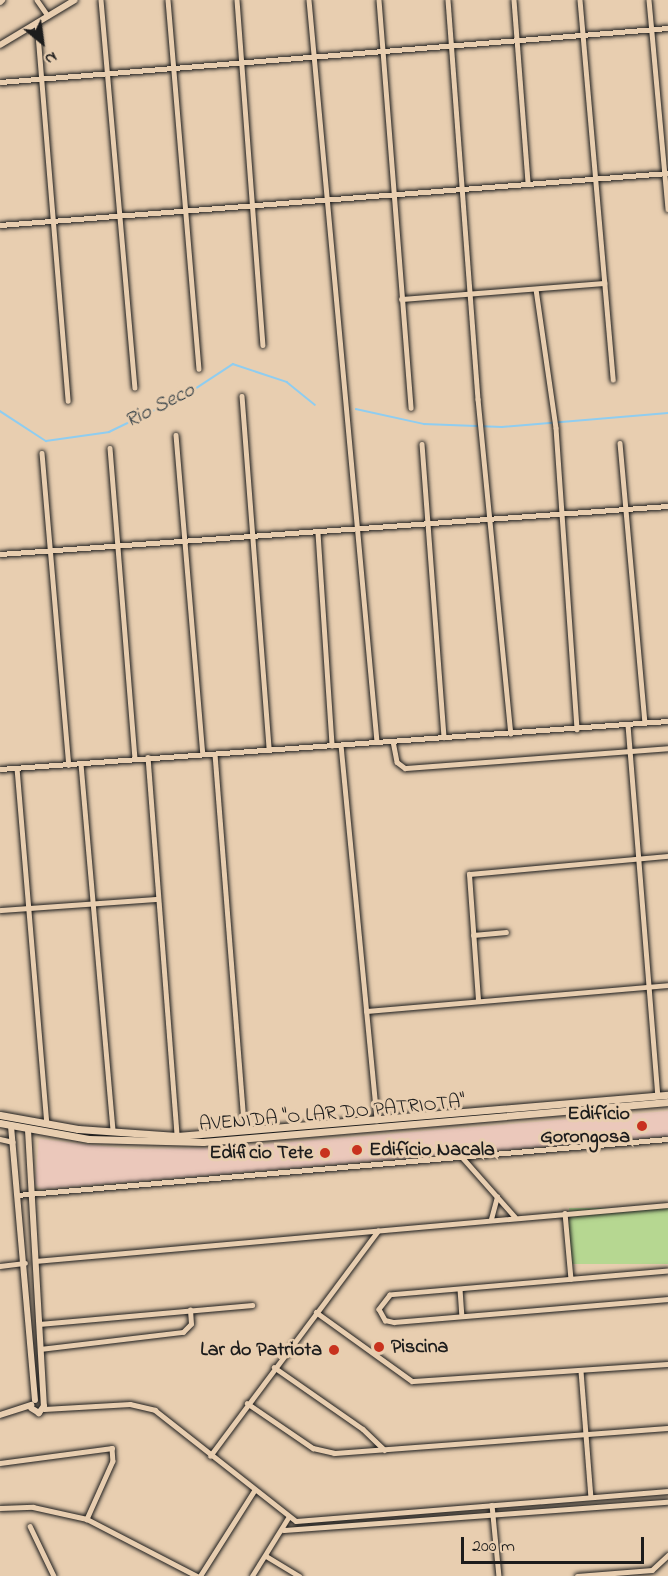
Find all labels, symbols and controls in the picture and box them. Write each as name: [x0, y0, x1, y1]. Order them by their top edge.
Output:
north arrow: [12, 12, 72, 72]
text: N: [40, 45, 61, 71]
water label: Rio Seco: [121, 378, 199, 434]
street label: AVENIDA "O LAR DO PATRIOTA": [198, 1090, 466, 1138]
place label: Edifício Gorongosa: [540, 1102, 630, 1149]
marker: Edifício Gorongosa: [635, 1119, 649, 1133]
place label: Edifício Nacala: [369, 1138, 495, 1162]
place label: Edificio Tete: [209, 1141, 313, 1165]
marker: Edifício Nacala: [350, 1143, 364, 1157]
marker: Edificio Tete: [318, 1146, 332, 1160]
place label: Piscina: [391, 1335, 448, 1359]
place label: Lar do Patriota: [200, 1338, 322, 1362]
marker: Piscina: [372, 1340, 386, 1354]
marker: Lar do Patriota: [327, 1343, 341, 1357]
scale bar: [464, 1525, 647, 1563]
text: 200 m: [472, 1534, 515, 1560]

